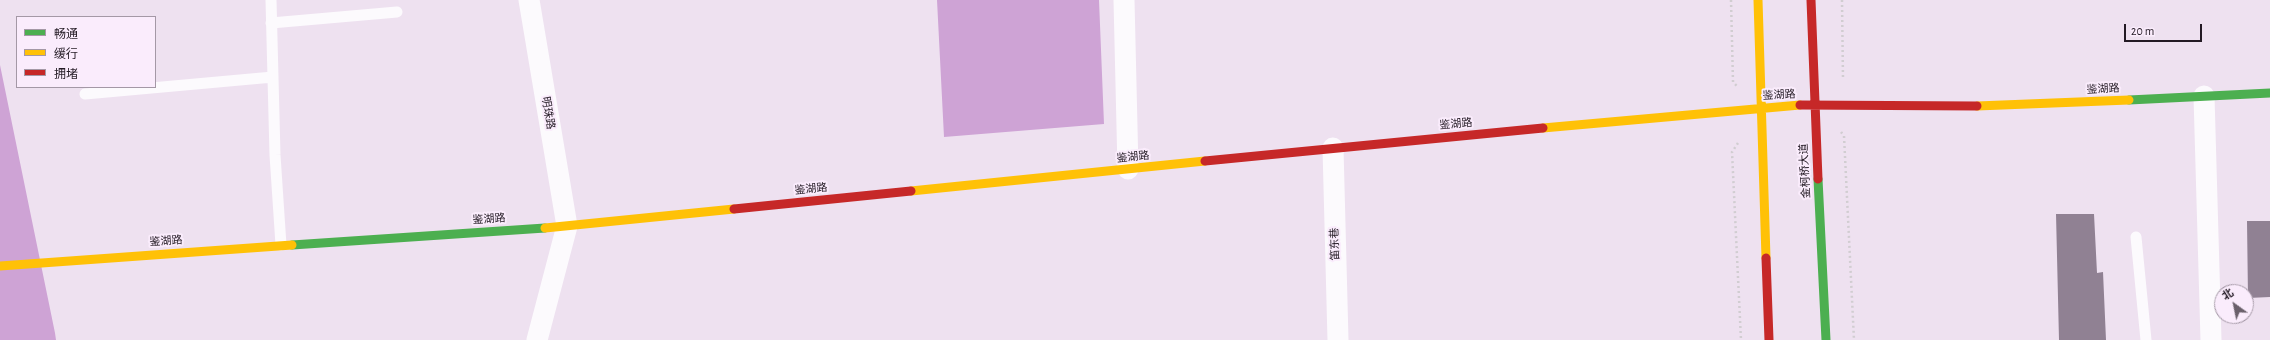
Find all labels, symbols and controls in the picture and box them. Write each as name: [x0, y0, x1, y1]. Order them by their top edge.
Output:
legend: [16, 16, 156, 88]
scale bar: [2126, 16, 2204, 42]
text: 20 m: [2131, 25, 2154, 37]
text: 畅通: [54, 28, 78, 40]
text: 缓行: [54, 48, 78, 60]
text: 拥堵: [54, 68, 78, 80]
street label: 鉴湖路: [2086, 82, 2120, 96]
street label: 鉴湖路: [1762, 88, 1796, 102]
street label: 明珠路: [539, 96, 557, 130]
street label: 鉴湖路: [1439, 116, 1473, 132]
street label: 金柯桥大道: [1797, 143, 1813, 199]
street label: 鉴湖路: [1116, 149, 1150, 165]
street label: 鉴湖路: [794, 181, 828, 197]
street label: 鉴湖路: [472, 211, 506, 227]
street label: 笛东巷: [1328, 227, 1342, 261]
street label: 鉴湖路: [149, 233, 183, 249]
north arrow: [2214, 284, 2254, 324]
text: 北: [2220, 287, 2235, 302]

